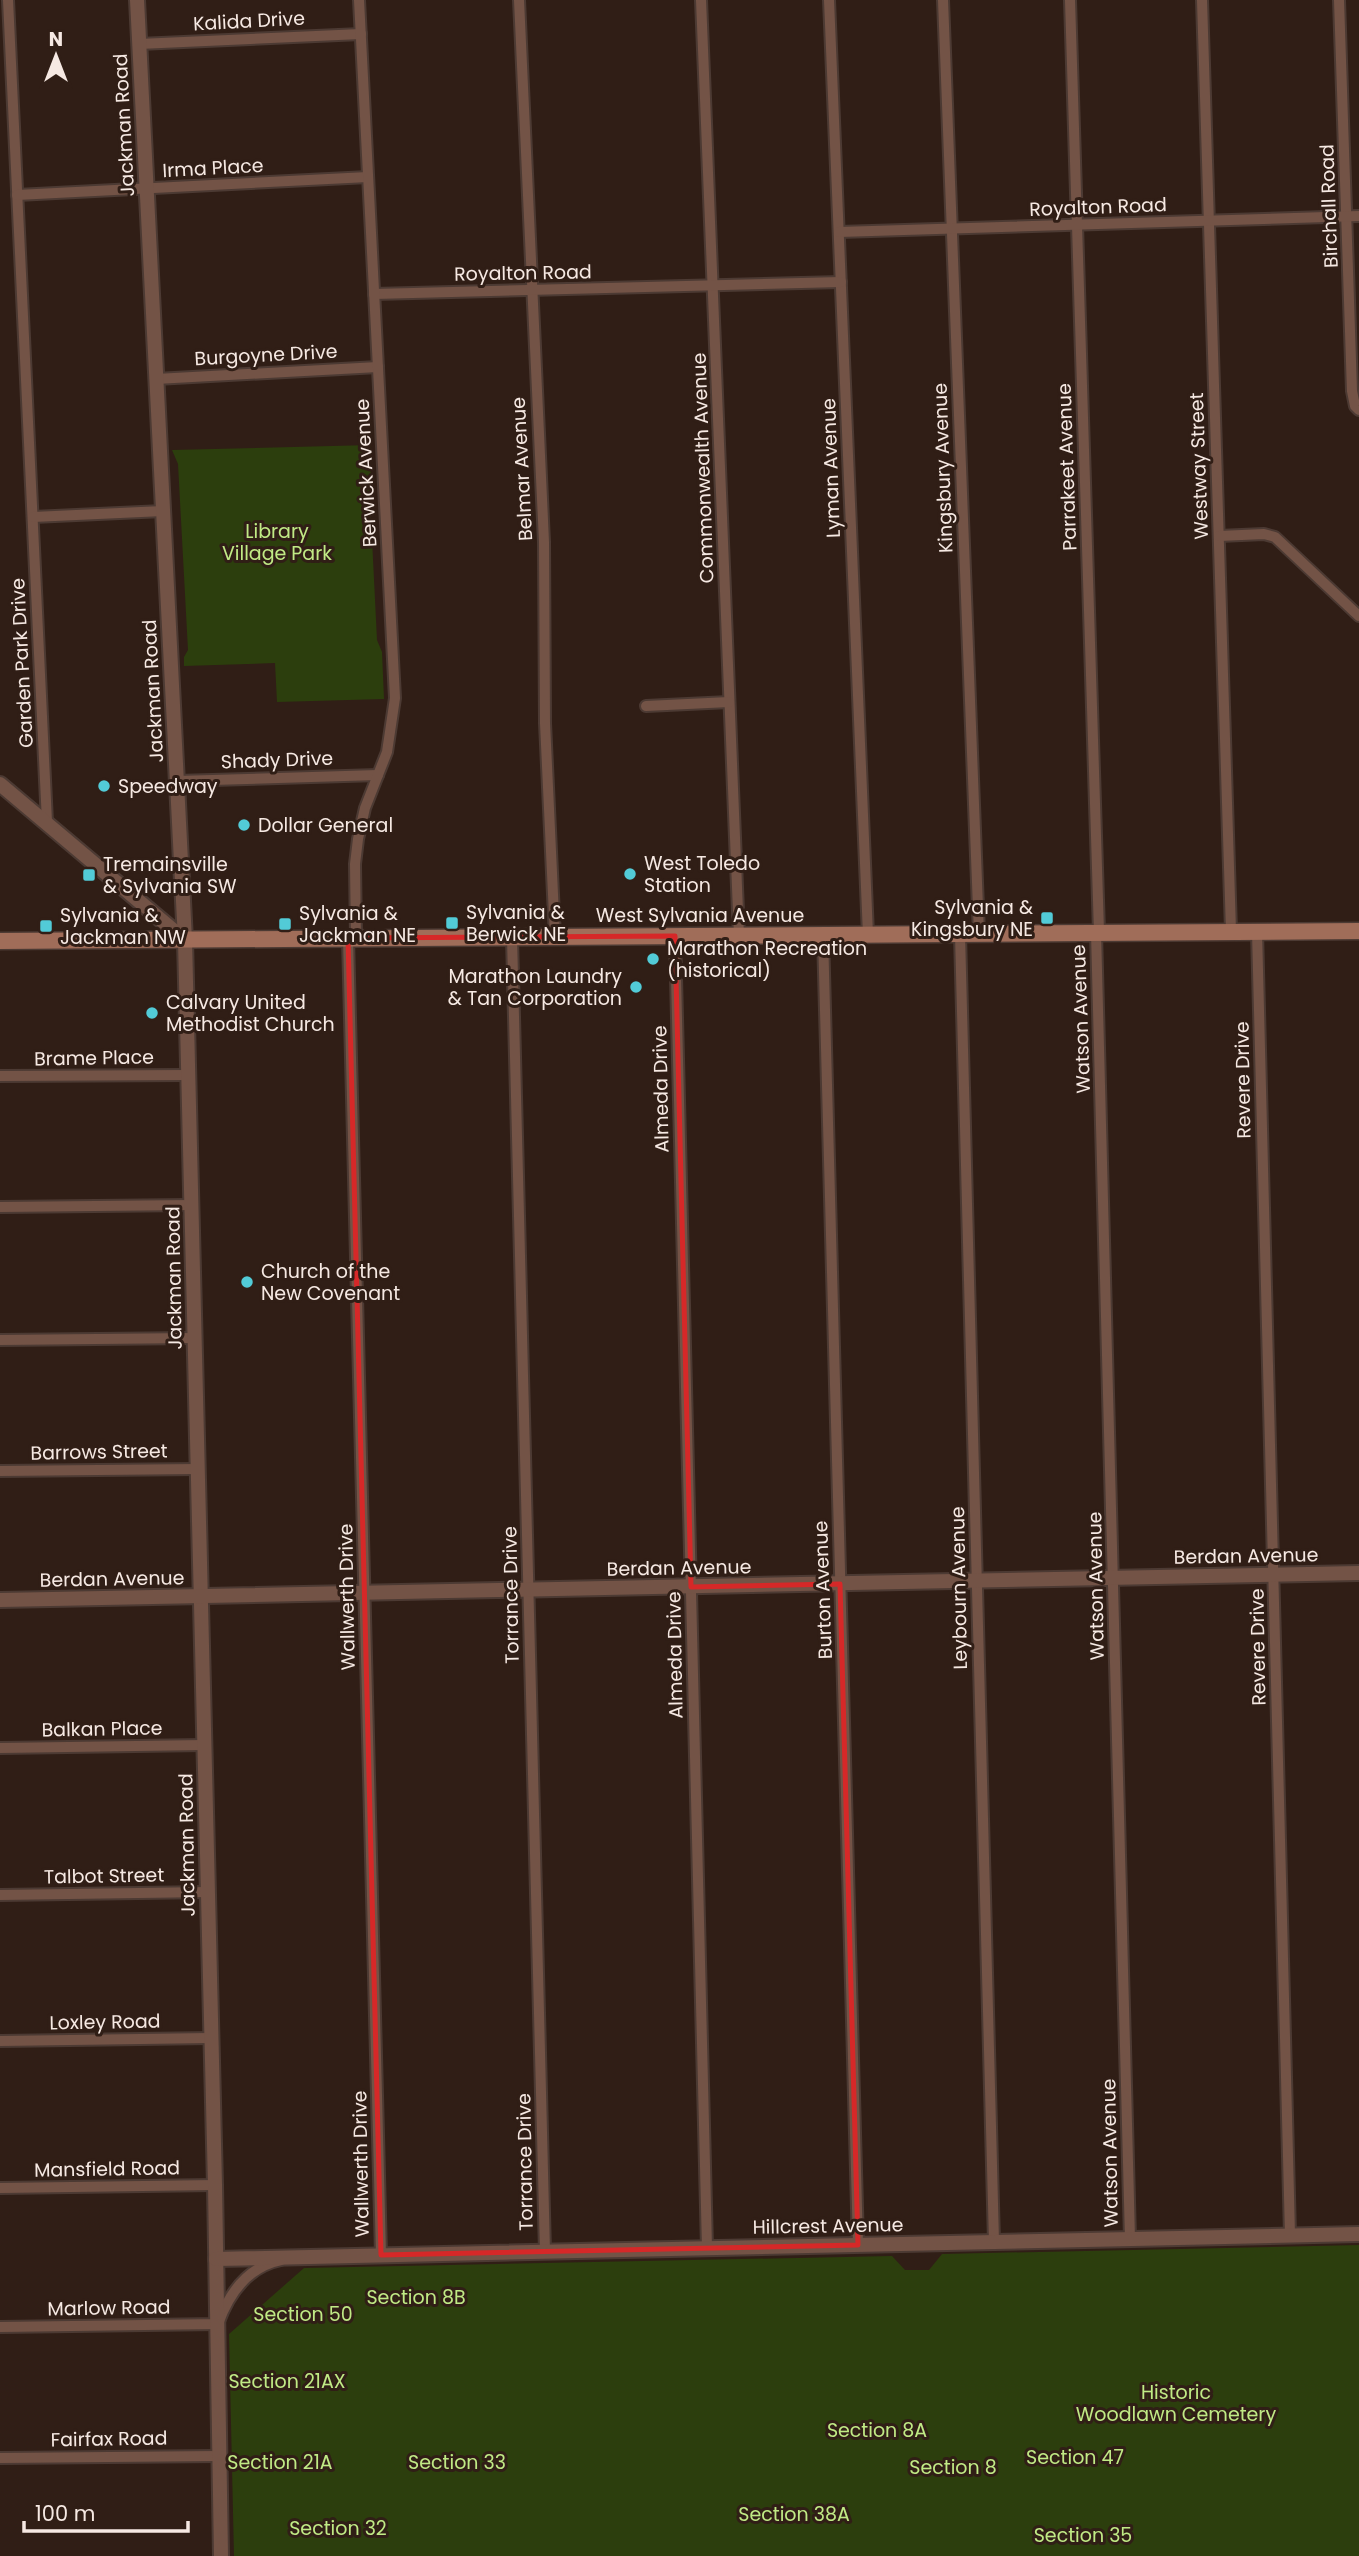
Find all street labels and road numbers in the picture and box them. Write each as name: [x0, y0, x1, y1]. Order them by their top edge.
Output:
street label: Kalida Drive: [192, 5, 306, 37]
street label: Jackman Road: [107, 53, 141, 197]
street label: Birchall Road: [1313, 144, 1345, 268]
street label: Irma Place: [162, 152, 264, 184]
street label: Royalton Road: [1029, 191, 1167, 223]
street label: Royalton Road: [454, 258, 592, 288]
street label: Burgoyne Drive: [194, 338, 338, 372]
street label: Commonwealth Avenue: [685, 352, 721, 584]
street label: Kingsbury Avenue: [927, 382, 959, 554]
street label: Parrakeet Avenue: [1051, 383, 1083, 551]
street label: Westway Street: [1183, 392, 1215, 540]
street label: Belmar Avenue: [505, 396, 539, 542]
street label: Berwick Avenue: [349, 398, 383, 548]
street label: Lyman Avenue: [815, 398, 847, 538]
street label: Garden Park Drive: [4, 577, 40, 749]
street label: Jackman Road: [136, 619, 170, 763]
street label: Shady Drive: [220, 745, 334, 775]
street label: West Sylvania Avenue: [596, 902, 804, 929]
street label: Watson Avenue: [1065, 944, 1097, 1094]
street label: Revere Drive: [1228, 1021, 1258, 1139]
street label: Almeda Drive: [646, 1025, 676, 1153]
street label: Brame Place: [34, 1043, 154, 1073]
street label: Jackman Road: [159, 1206, 189, 1350]
street label: Barrows Street: [30, 1437, 168, 1467]
street label: Leybourn Avenue: [944, 1506, 974, 1670]
street label: Watson Avenue: [1081, 1511, 1111, 1661]
street label: Burton Avenue: [807, 1520, 839, 1660]
street label: Wallwerth Drive: [332, 1523, 362, 1671]
street label: Torrance Drive: [496, 1526, 526, 1664]
street label: Berdan Avenue: [1173, 1541, 1319, 1571]
street label: Berdan Avenue: [606, 1553, 752, 1583]
street label: Berdan Avenue: [39, 1564, 185, 1594]
street label: Revere Drive: [1243, 1588, 1273, 1706]
street label: Almeda Drive: [660, 1591, 690, 1719]
street label: Balkan Place: [41, 1714, 163, 1744]
street label: Jackman Road: [172, 1773, 202, 1917]
street label: Talbot Street: [44, 1861, 165, 1891]
street label: Loxley Road: [49, 2008, 161, 2036]
street label: Watson Avenue: [1095, 2078, 1125, 2228]
street label: Wallwerth Drive: [346, 2090, 376, 2238]
street label: Torrance Drive: [510, 2093, 540, 2231]
street label: Mansfield Road: [34, 2154, 180, 2184]
street label: Hillcrest Avenue: [752, 2211, 904, 2241]
street label: Marlow Road: [47, 2293, 171, 2323]
street label: Fairfax Road: [50, 2424, 168, 2454]

